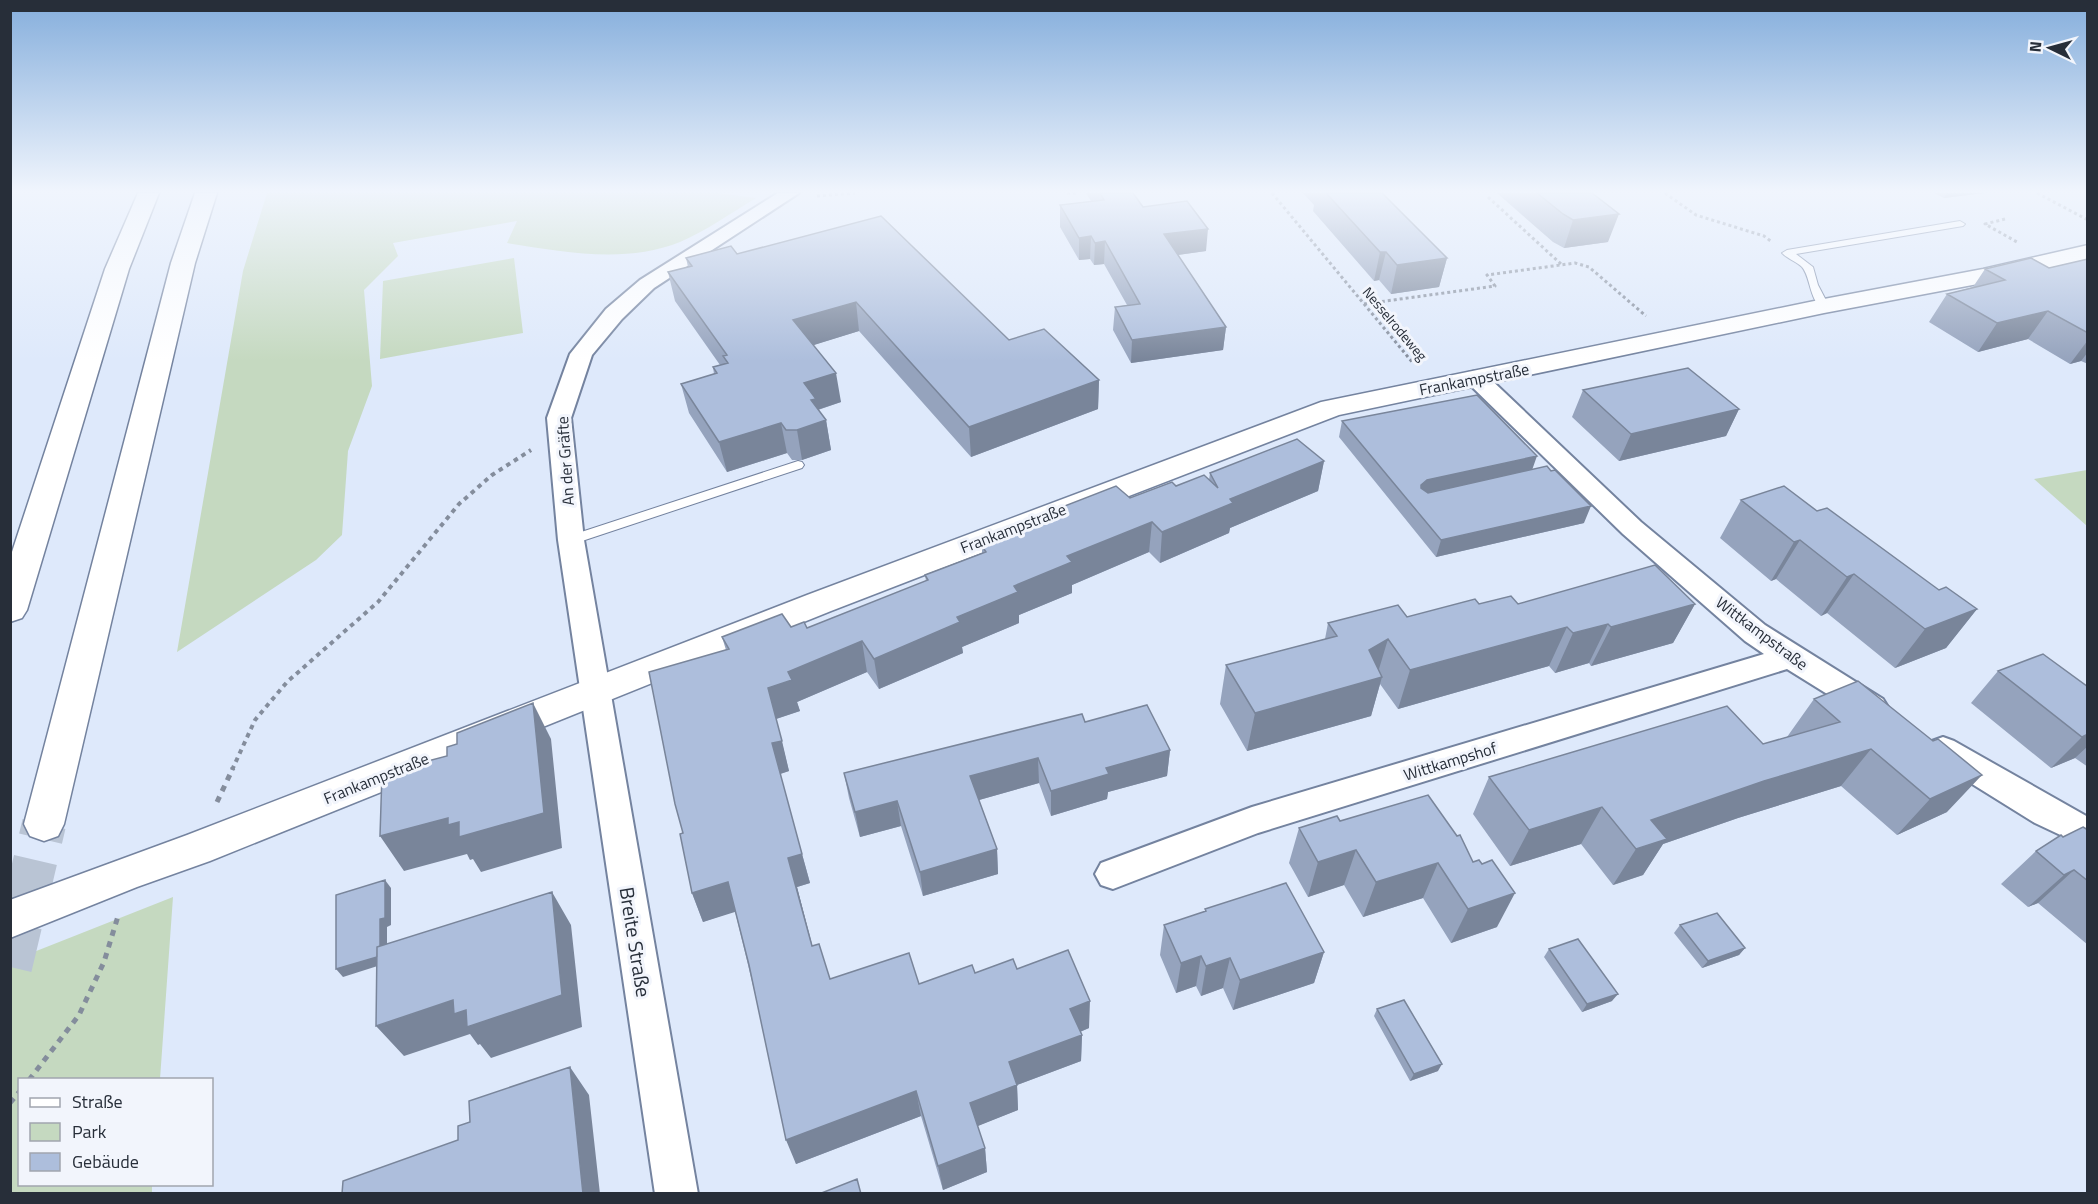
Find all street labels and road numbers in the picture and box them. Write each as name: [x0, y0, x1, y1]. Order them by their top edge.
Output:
street label: Nesselrodeweg: [1358, 282, 1433, 365]
street label: Frankampstraße: [1417, 357, 1531, 401]
street label: An der Gräfte: [550, 415, 580, 507]
street label: Frankampstraße: [957, 497, 1069, 559]
street label: Wittkampstraße: [1711, 590, 1813, 676]
street label: Wittkampshof: [1401, 735, 1500, 787]
street label: Frankampstraße: [320, 746, 432, 810]
street label: Breite Straße: [611, 885, 660, 999]

